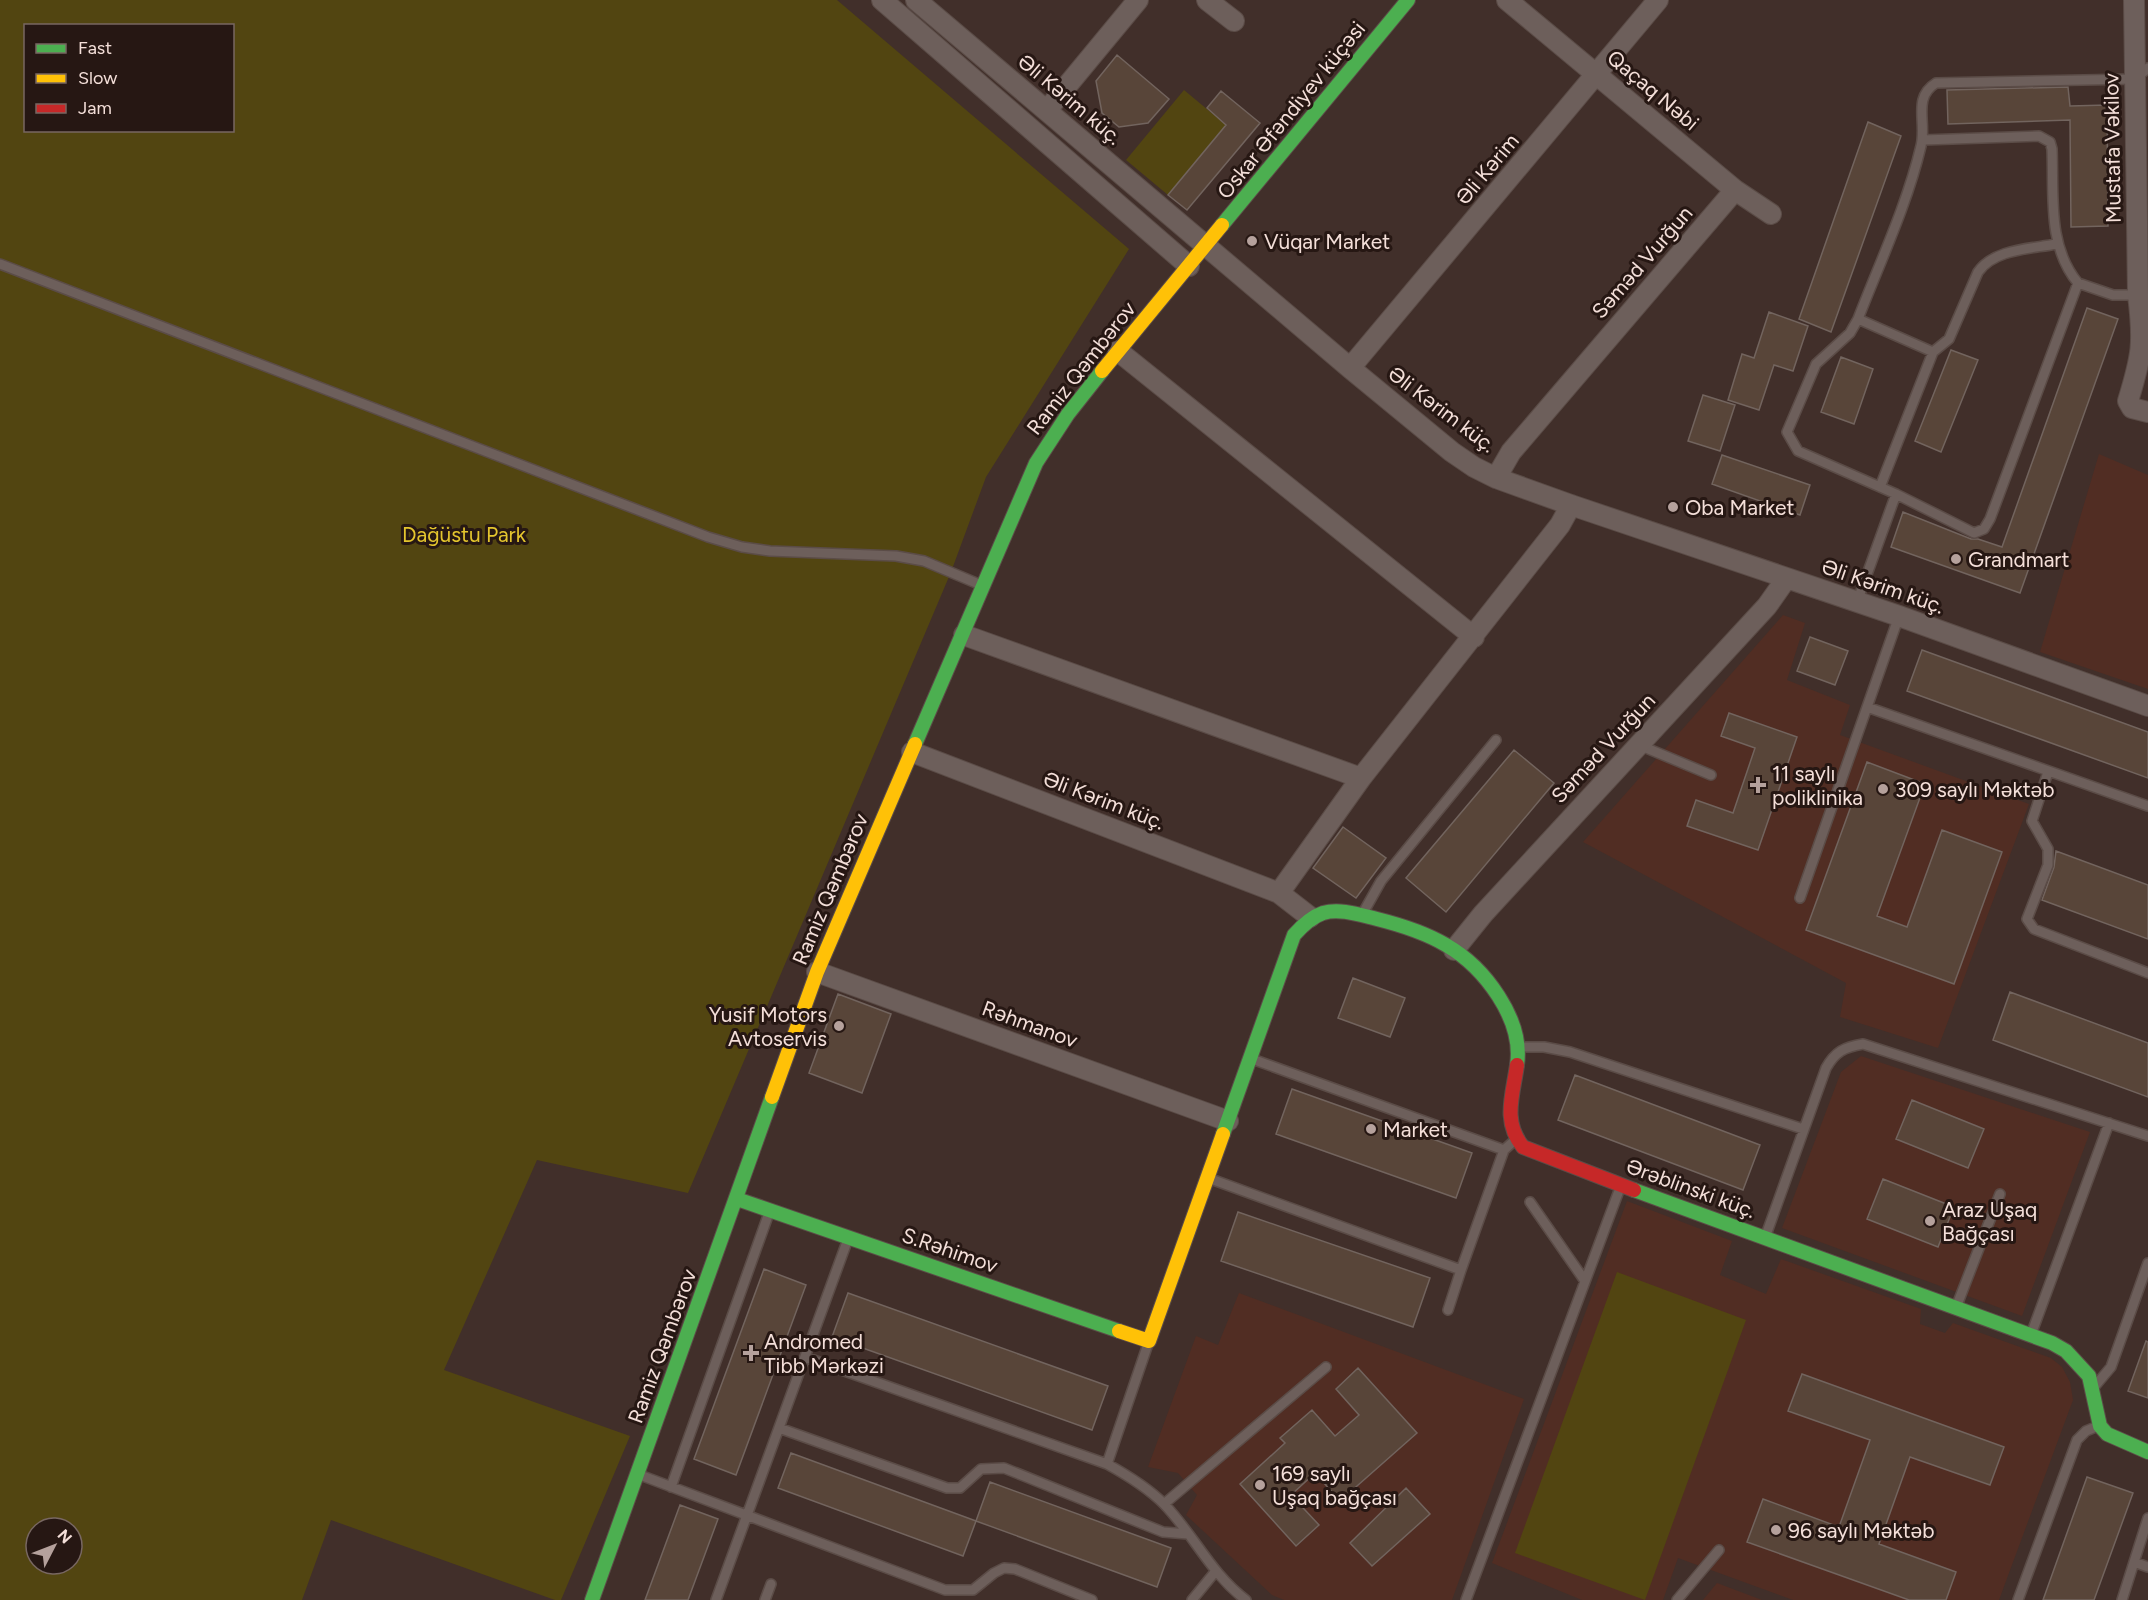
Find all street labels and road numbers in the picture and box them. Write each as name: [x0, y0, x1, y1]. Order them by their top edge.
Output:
street label: Oskar Əfəndiyev küçəsi: [1212, 16, 1370, 204]
street label: Qaçaq Nəbi: [1602, 45, 1704, 135]
street label: Əli Kərim küç.: [1013, 48, 1127, 150]
street label: Mustafa Vəkilov: [2098, 73, 2126, 223]
street label: Əli Kərim: [1450, 128, 1524, 210]
street label: Səməd Vurğun: [1586, 201, 1698, 323]
street label: Ramiz Qəmbərov: [1021, 296, 1141, 440]
street label: Əli Kərim küç.: [1384, 361, 1500, 457]
street label: Əli Kərim küç.: [1819, 553, 1947, 619]
street label: Səməd Vurğun: [1546, 688, 1660, 808]
street label: Əli Kərim küç.: [1040, 765, 1168, 835]
street label: Ramiz Qəmbərov: [787, 810, 873, 968]
street label: Rəhmanov: [979, 995, 1081, 1053]
street label: Ərəblinski küç.: [1623, 1153, 1759, 1223]
street label: S.Rəhimov: [899, 1222, 1001, 1278]
street label: Ramiz Qəmbərov: [623, 1266, 701, 1426]

